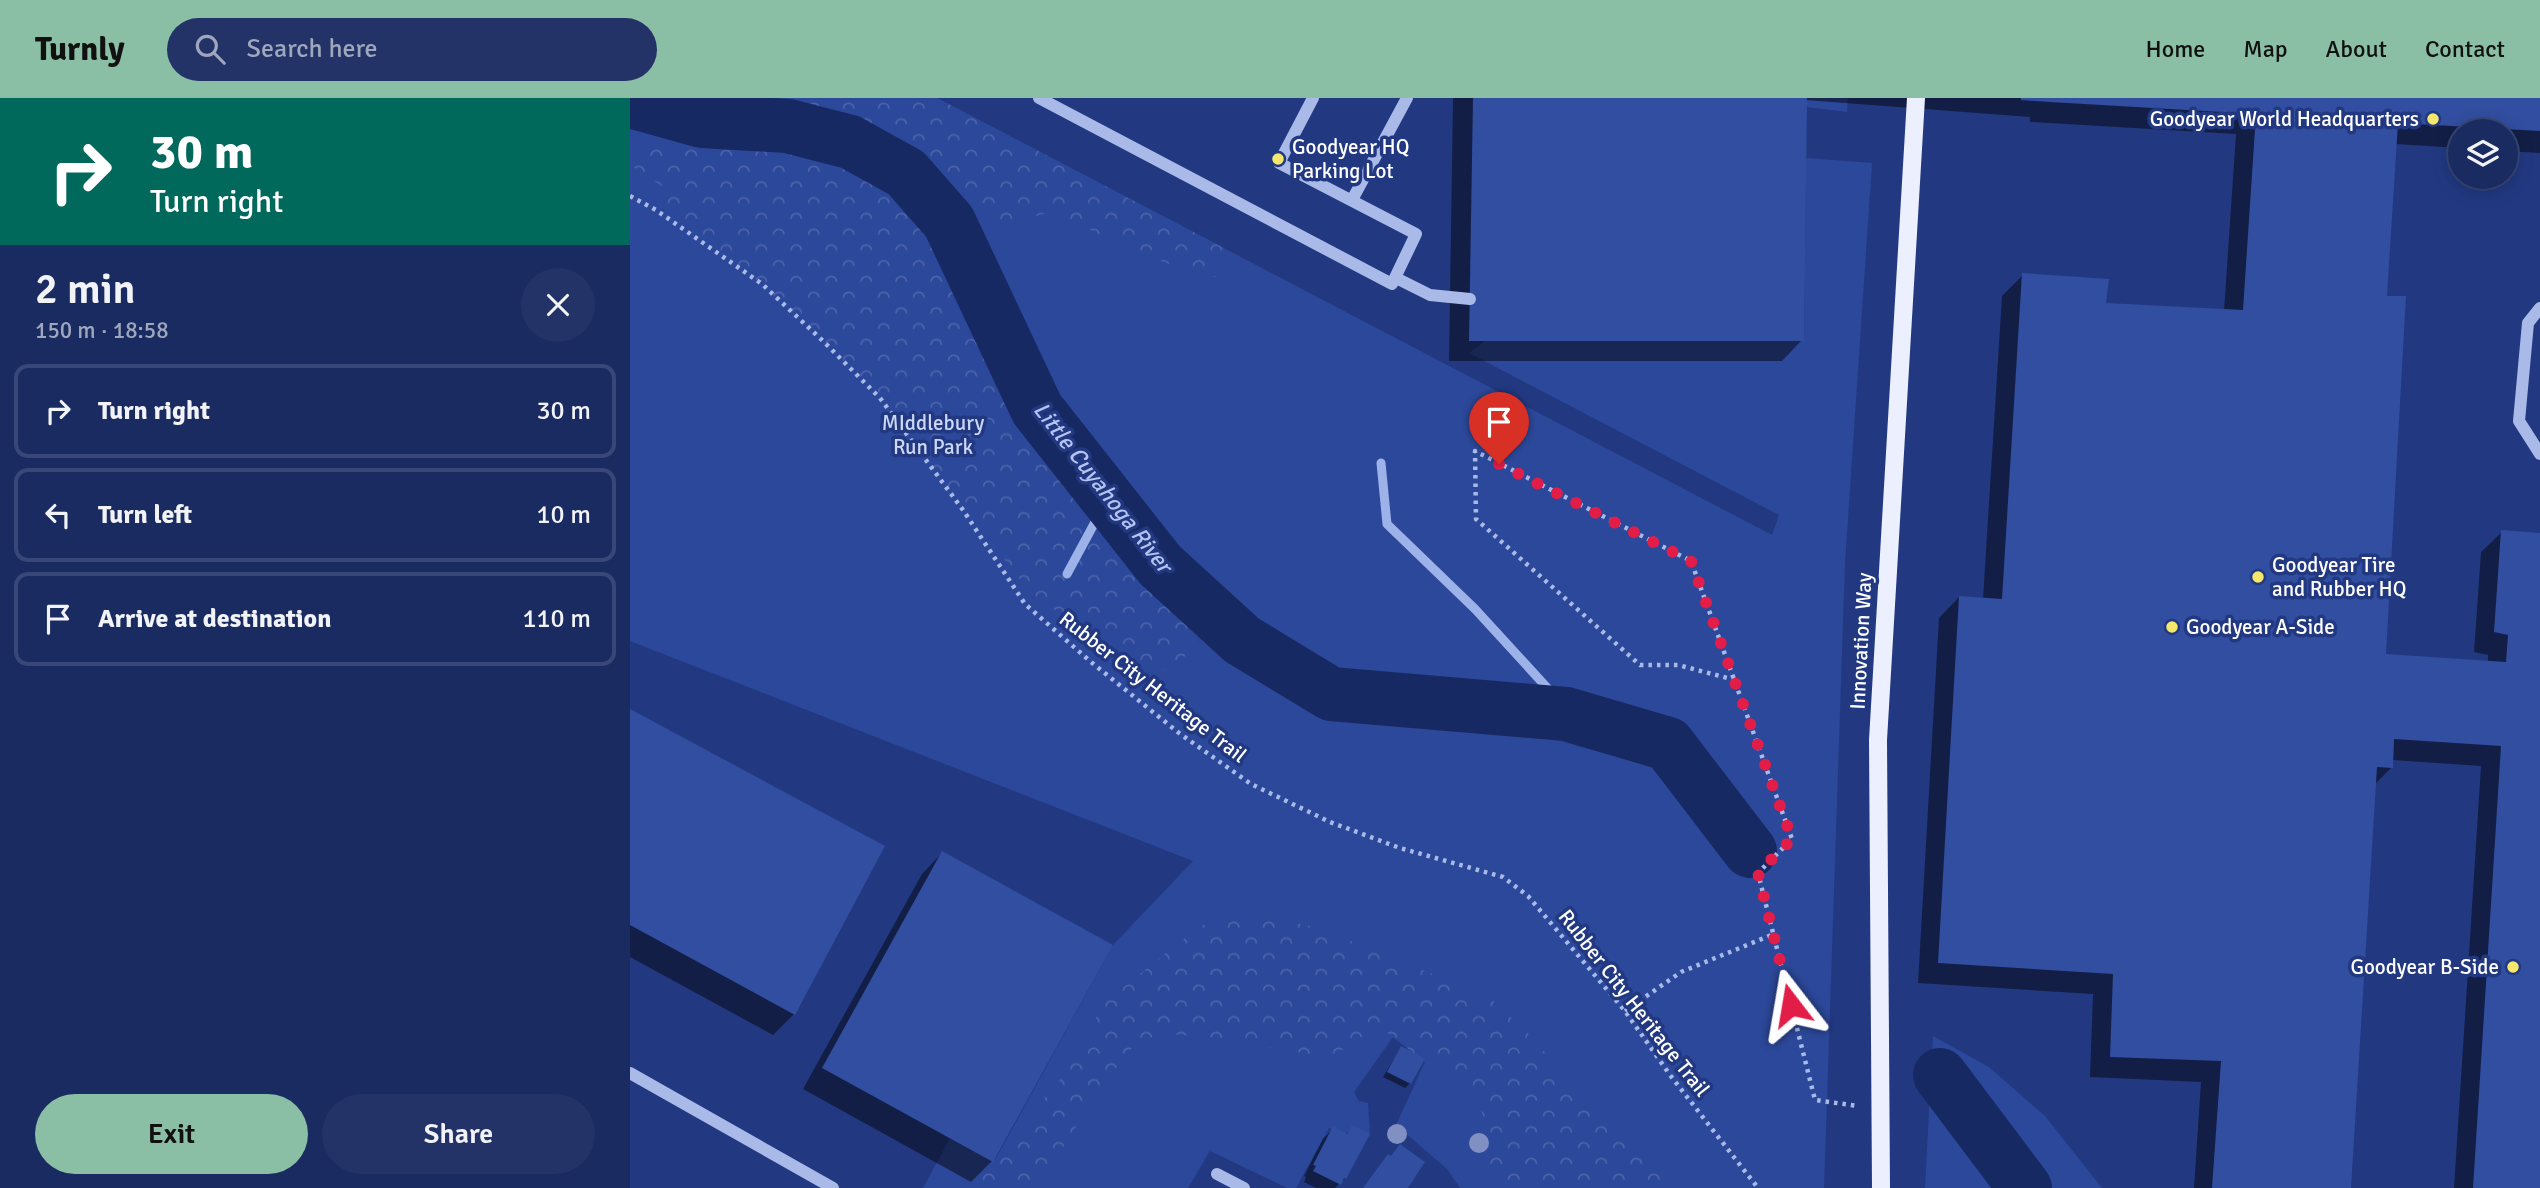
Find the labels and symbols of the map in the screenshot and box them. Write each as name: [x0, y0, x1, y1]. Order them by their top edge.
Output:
place label: Goodyear World Headquarters: [2150, 106, 2419, 132]
marker: Goodyear World Headquarters: [2425, 111, 2441, 127]
place label: Goodyear HQ Parking Lot: [1292, 134, 1409, 184]
marker: Goodyear HQ Parking Lot: [1270, 151, 1286, 167]
pin: [1469, 392, 1529, 464]
water label: Little Cuyahoga River: [1027, 396, 1180, 581]
park label: MIddlebury Run Park: [882, 410, 984, 460]
place label: Goodyear Tire and Rubber HQ: [2272, 552, 2406, 602]
marker: Goodyear Tire and Rubber HQ: [2250, 569, 2266, 585]
street label: Innovation Way: [1844, 572, 1878, 710]
street label: Rubber City Heritage Trail: [1054, 606, 1252, 768]
place label: Goodyear A-Side: [2186, 614, 2335, 640]
marker: Goodyear A-Side: [2164, 619, 2180, 635]
street label: Rubber City Heritage Trail: [1553, 904, 1715, 1102]
place label: Goodyear B-Side: [2350, 954, 2499, 980]
marker: Goodyear B-Side: [2505, 959, 2521, 975]
position arrow: [1754, 968, 1828, 1042]

